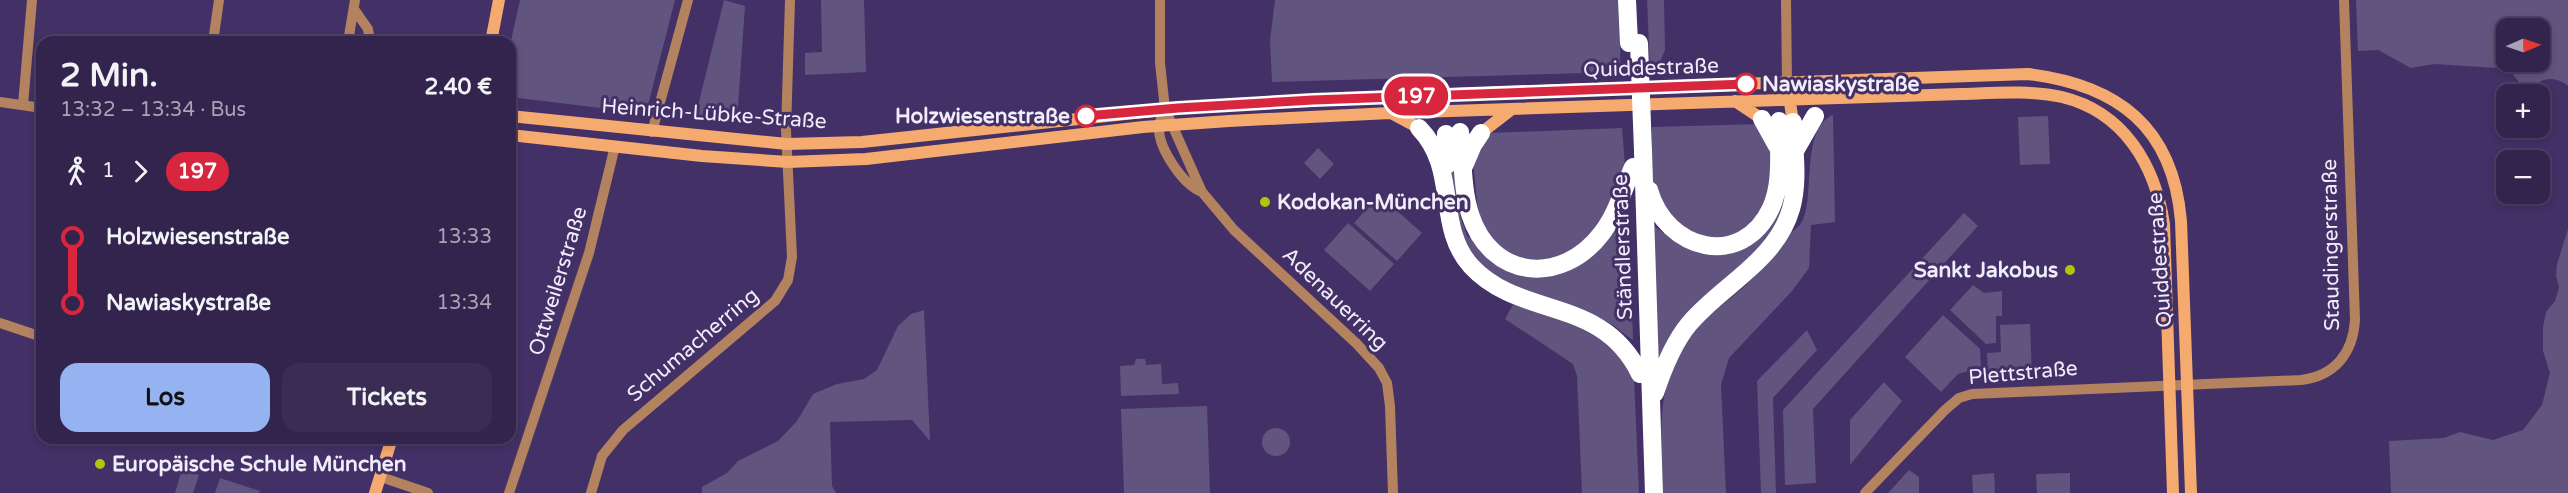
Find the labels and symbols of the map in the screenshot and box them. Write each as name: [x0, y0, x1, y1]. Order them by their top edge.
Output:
north arrow: [2496, 18, 2550, 72]
street label: Quiddestraße: [1583, 53, 1719, 83]
place label: Nawiaskystraße: [1762, 72, 1920, 97]
marker: Nawiaskystraße: [1735, 73, 1757, 95]
line badge: 197: [1382, 76, 1450, 116]
street label: Heinrich-Lübke-Straße: [601, 94, 828, 134]
place label: Holzwiesenstraße: [895, 104, 1070, 129]
marker: Holzwiesenstraße: [1075, 105, 1097, 127]
street label: Staudingerstraße: [2317, 159, 2345, 331]
street label: Ständlerstraße: [1608, 173, 1638, 320]
place label: Kodokan-München: [1277, 190, 1469, 215]
street label: Quiddestraße: [2143, 191, 2177, 329]
marker: Kodokan-München: [1258, 195, 1272, 209]
street label: Ottweilerstraße: [523, 203, 593, 358]
street label: Adenauerring: [1277, 242, 1393, 356]
place label: Sankt Jakobus: [1914, 258, 2058, 283]
marker: Sankt Jakobus: [2063, 263, 2077, 277]
street label: Schumacherring: [622, 283, 764, 407]
street label: Plettstraße: [1967, 356, 2079, 390]
place label: Europäische Schule München: [112, 452, 407, 477]
marker: Europäische Schule München: [93, 457, 107, 471]

